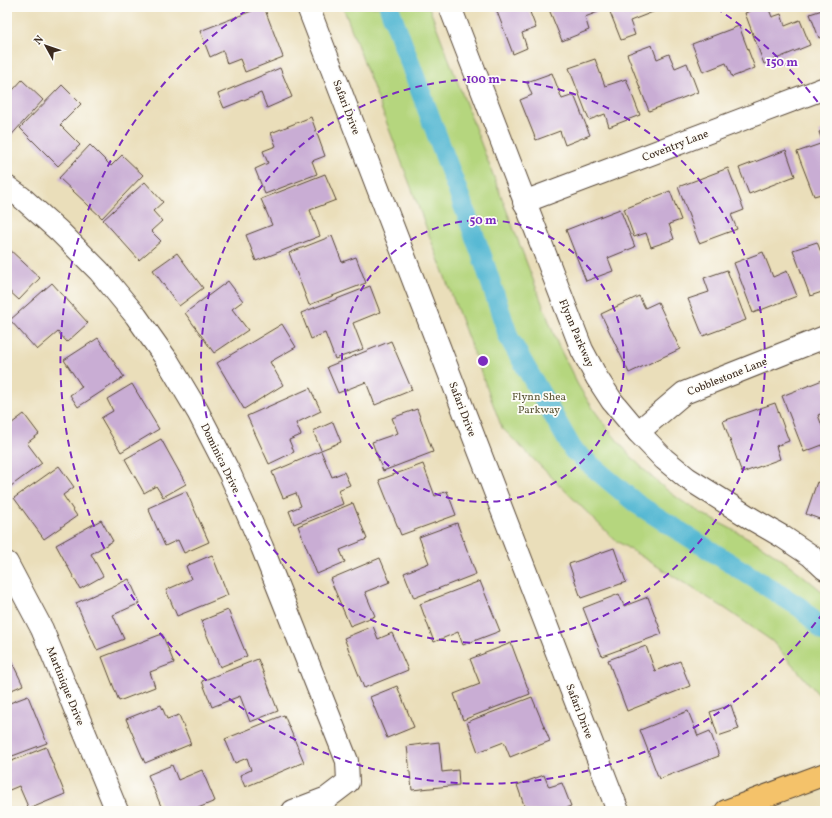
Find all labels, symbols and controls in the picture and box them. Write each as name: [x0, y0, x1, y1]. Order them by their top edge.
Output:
north arrow: [26, 26, 66, 66]
text: N: [31, 33, 48, 48]
text: 150 m: [766, 55, 798, 71]
text: 100 m: [466, 72, 500, 88]
street label: Safari Drive: [328, 78, 363, 137]
street label: Coventry Lane: [640, 127, 711, 166]
text: 50 m: [469, 213, 497, 229]
street label: Flynn Parkway: [554, 297, 597, 370]
centre of rings: [476, 354, 490, 368]
street label: Cobblestone Lane: [685, 355, 770, 400]
street label: Safari Drive: [444, 380, 479, 439]
park label: Flynn Shea Parkway: [512, 390, 567, 418]
street label: Dominica Drive: [196, 421, 243, 496]
street label: Martinique Drive: [42, 645, 87, 728]
street label: Safari Drive: [561, 682, 596, 741]

